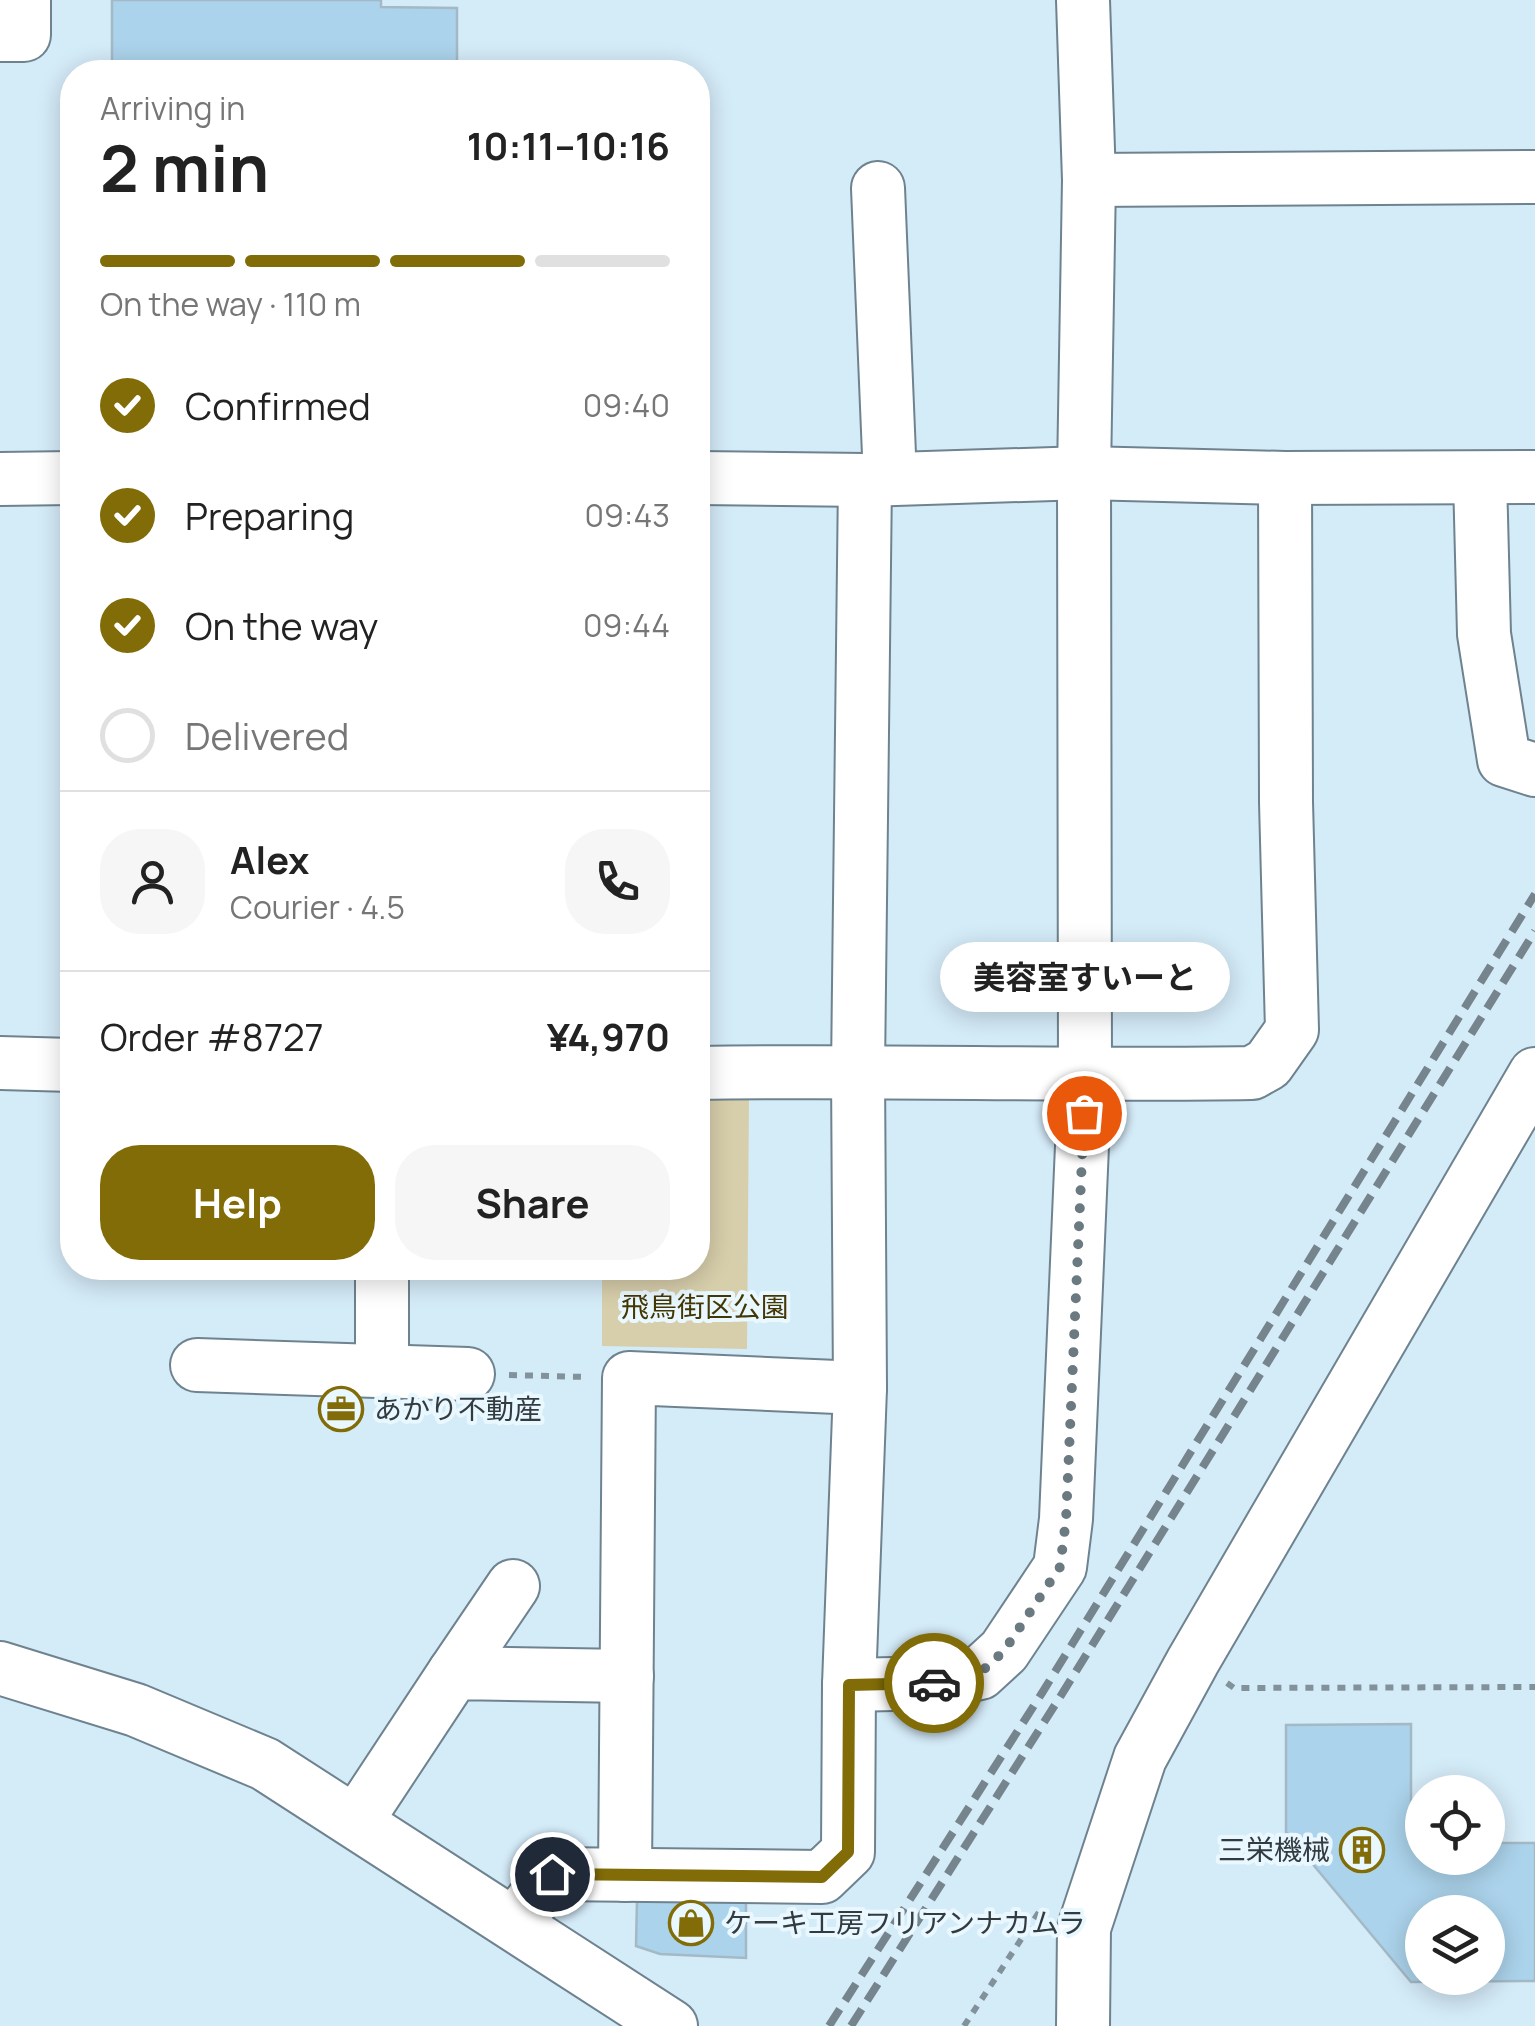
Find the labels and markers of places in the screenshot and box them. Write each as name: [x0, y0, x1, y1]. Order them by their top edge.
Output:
callout: 美容室すいーと: [939, 943, 1229, 1013]
pin: [1042, 1071, 1127, 1156]
office icon: あかり不動産: [318, 1386, 364, 1432]
place label: あかり不動産: [374, 1389, 542, 1427]
building icon: 三栄機械: [1339, 1827, 1385, 1873]
place label: 三栄機械: [1218, 1830, 1330, 1868]
pin: [510, 1832, 595, 1917]
shop icon: ケーキ工房フリアンナカムラ: [668, 1900, 714, 1946]
place label: ケーキ工房フリアンナカムラ: [724, 1903, 1085, 1941]

